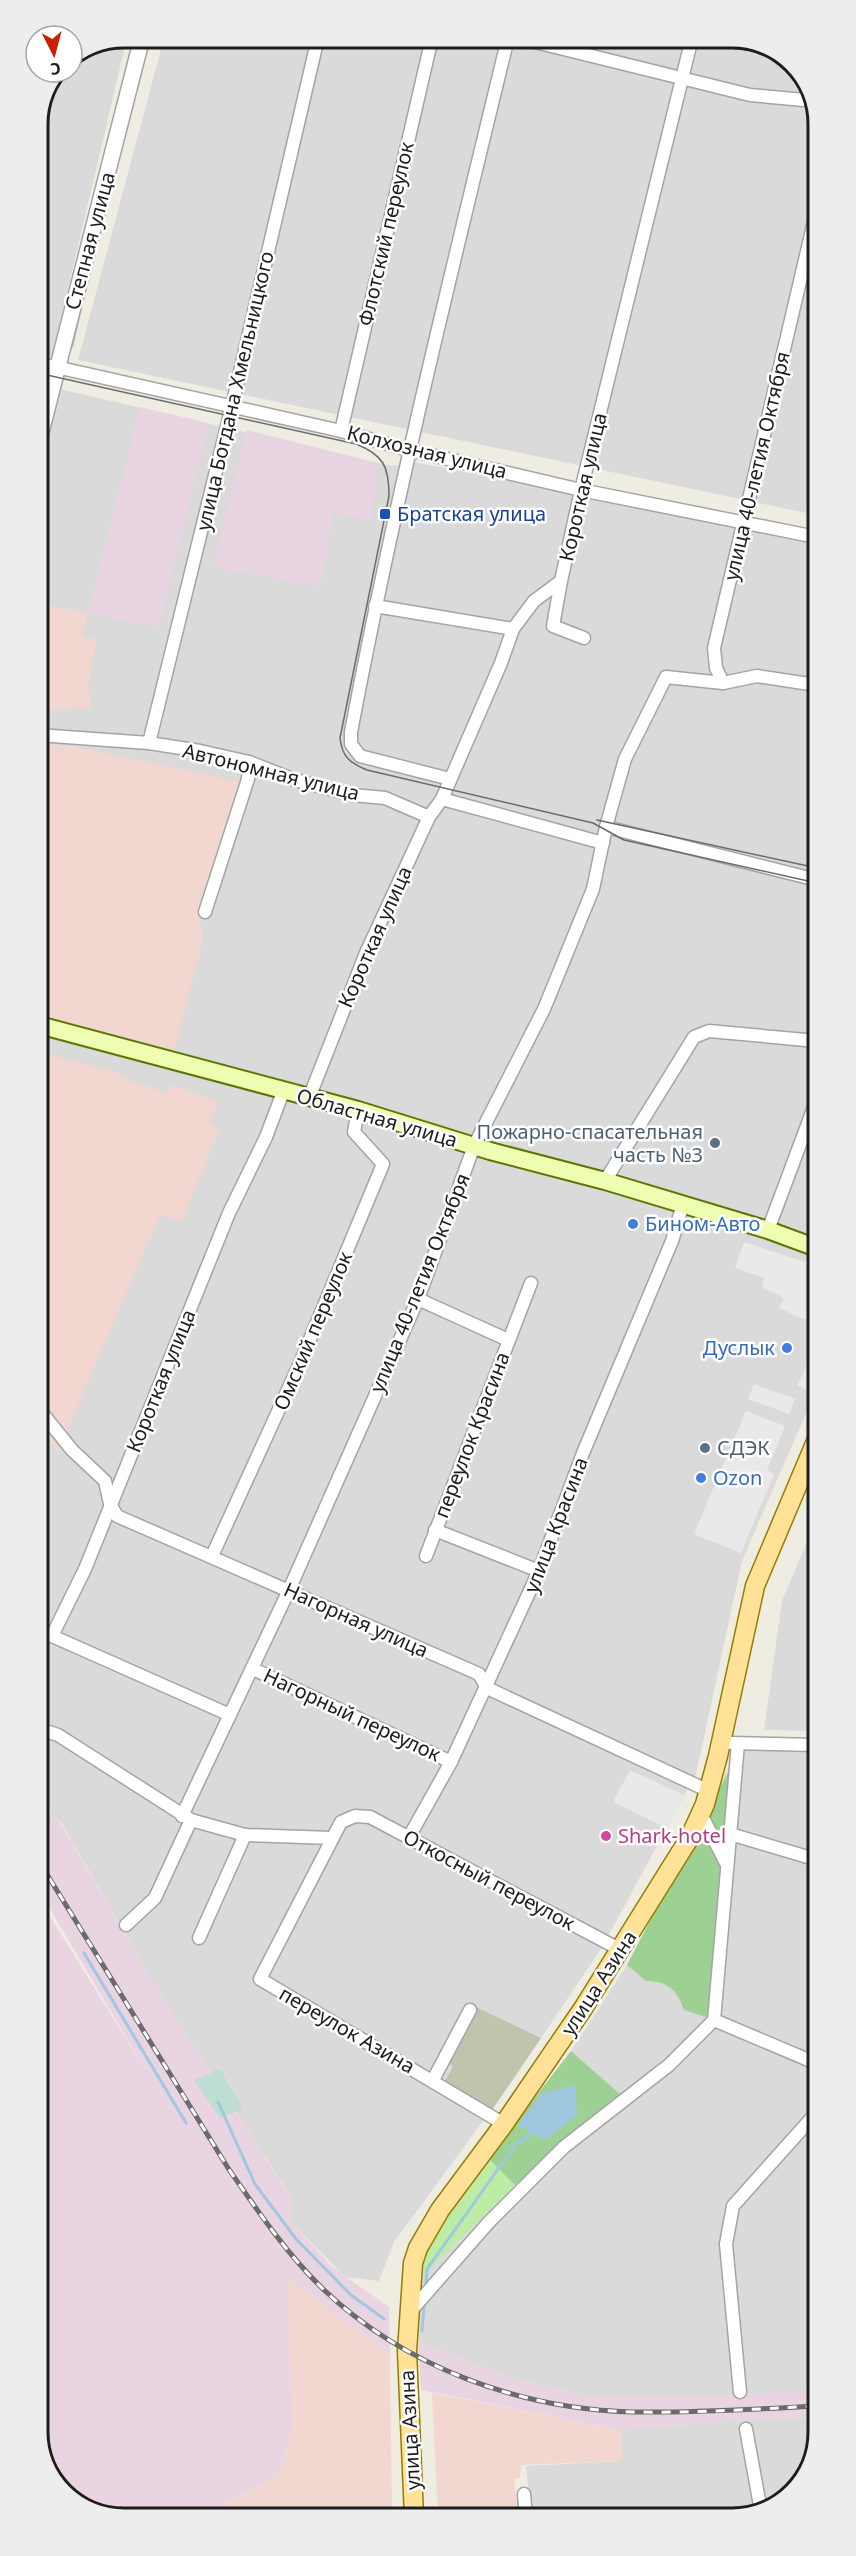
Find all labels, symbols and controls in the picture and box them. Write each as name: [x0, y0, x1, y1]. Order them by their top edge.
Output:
north arrow: [24, 24, 84, 84]
text: С: [49, 57, 62, 80]
street label: Флотский переулок: [351, 139, 420, 329]
street label: Степная улица: [58, 169, 121, 313]
street label: улица Богдана Хмельницкого: [189, 248, 280, 533]
street label: улица 40-летия Октября: [717, 349, 796, 583]
street label: Короткая улица: [552, 410, 613, 564]
street label: Колхозная улица: [344, 419, 510, 484]
place label: Братская улица: [397, 500, 546, 527]
marker: Братская улица: [378, 507, 392, 521]
street label: Автономная улица: [180, 736, 362, 807]
street label: Короткая улица: [331, 862, 418, 1012]
street label: Областная улица: [294, 1082, 461, 1153]
place label: Пожарно-спасательная часть №3: [477, 1118, 703, 1168]
marker: Пожарно-спасательная часть №3: [708, 1136, 722, 1150]
street label: улица 40-летия Октября: [363, 1169, 476, 1397]
place label: Бином-Авто: [645, 1210, 760, 1237]
marker: Бином-Авто: [626, 1217, 640, 1231]
street label: Омский переулок: [267, 1247, 358, 1414]
street label: Короткая улица: [120, 1305, 202, 1456]
place label: Дуслык: [703, 1334, 775, 1361]
marker: Дуслык: [780, 1341, 794, 1355]
street label: переулок Красина: [427, 1348, 516, 1522]
place label: СДЭК: [717, 1434, 770, 1461]
marker: СДЭК: [698, 1441, 712, 1455]
street label: улица Красина: [517, 1453, 594, 1597]
place label: Ozon: [713, 1464, 762, 1491]
marker: Ozon: [694, 1471, 708, 1485]
street label: Нагорная улица: [280, 1576, 433, 1663]
street label: Нагорный переулок: [259, 1662, 446, 1768]
place label: Shark-hotel: [618, 1822, 726, 1849]
street label: Откосный переулок: [399, 1823, 580, 1936]
marker: Shark-hotel: [599, 1829, 613, 1843]
street label: улица Азина: [555, 1925, 643, 2041]
street label: переулок Азина: [274, 1980, 420, 2079]
street label: улица Азина: [393, 2369, 426, 2491]

